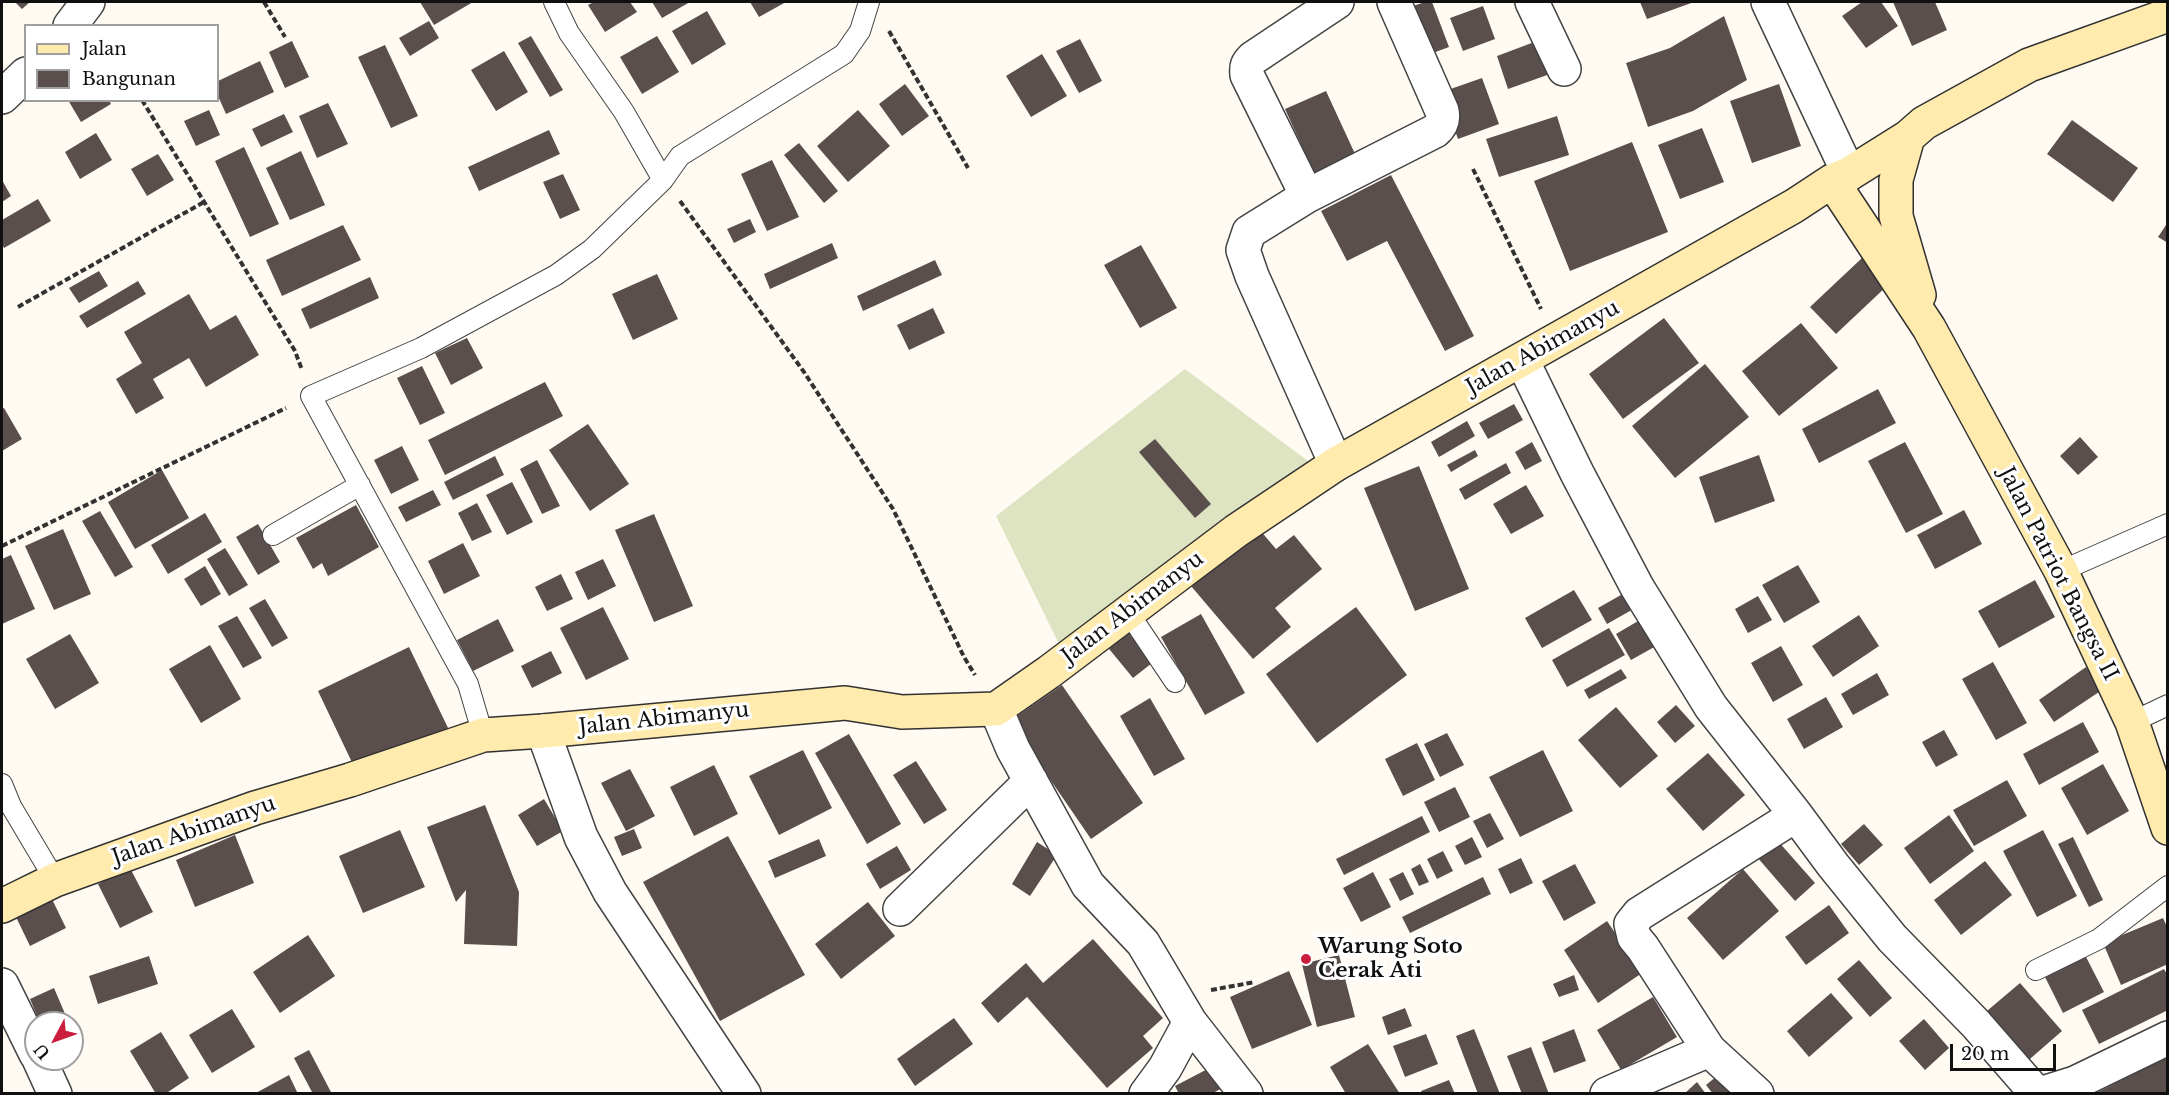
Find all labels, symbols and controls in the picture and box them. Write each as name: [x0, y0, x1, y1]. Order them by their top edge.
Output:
legend: [24, 24, 219, 102]
text: Jalan: [82, 38, 127, 60]
text: Bangunan: [82, 68, 176, 90]
street label: Jalan Abimanyu: [1462, 296, 1624, 400]
street label: Jalan Patriot Bangsa II: [1993, 463, 2123, 685]
street label: Jalan Abimanyu: [1057, 546, 1209, 670]
street label: Jalan Abimanyu: [578, 698, 750, 740]
street label: Jalan Abimanyu: [109, 791, 279, 871]
place label: Warung Soto Cerak Ati: [1318, 934, 1463, 984]
marker: Warung Soto Cerak Ati: [1299, 952, 1313, 966]
north arrow: [24, 1011, 84, 1071]
scale bar: [1953, 1032, 2060, 1070]
text: U: [30, 1040, 54, 1063]
text: 20 m: [1961, 1043, 2009, 1065]

